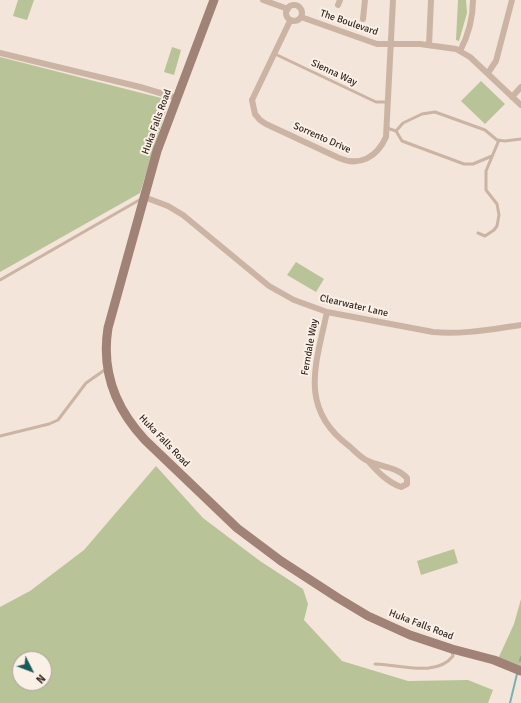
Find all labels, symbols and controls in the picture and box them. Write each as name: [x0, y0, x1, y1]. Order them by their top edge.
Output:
street label: The Boulevard: [318, 7, 380, 39]
street label: Sienna Way: [309, 57, 359, 89]
street label: Huka Falls Road: [140, 88, 174, 156]
street label: Sorrento Drive: [291, 120, 353, 156]
street label: Clearwater Lane: [319, 292, 389, 320]
street label: Ferndale Way: [299, 318, 321, 376]
street label: Huka Falls Road: [136, 412, 192, 470]
street label: Huka Falls Road: [387, 607, 455, 643]
north arrow: [12, 651, 52, 691]
text: N: [33, 672, 48, 686]

